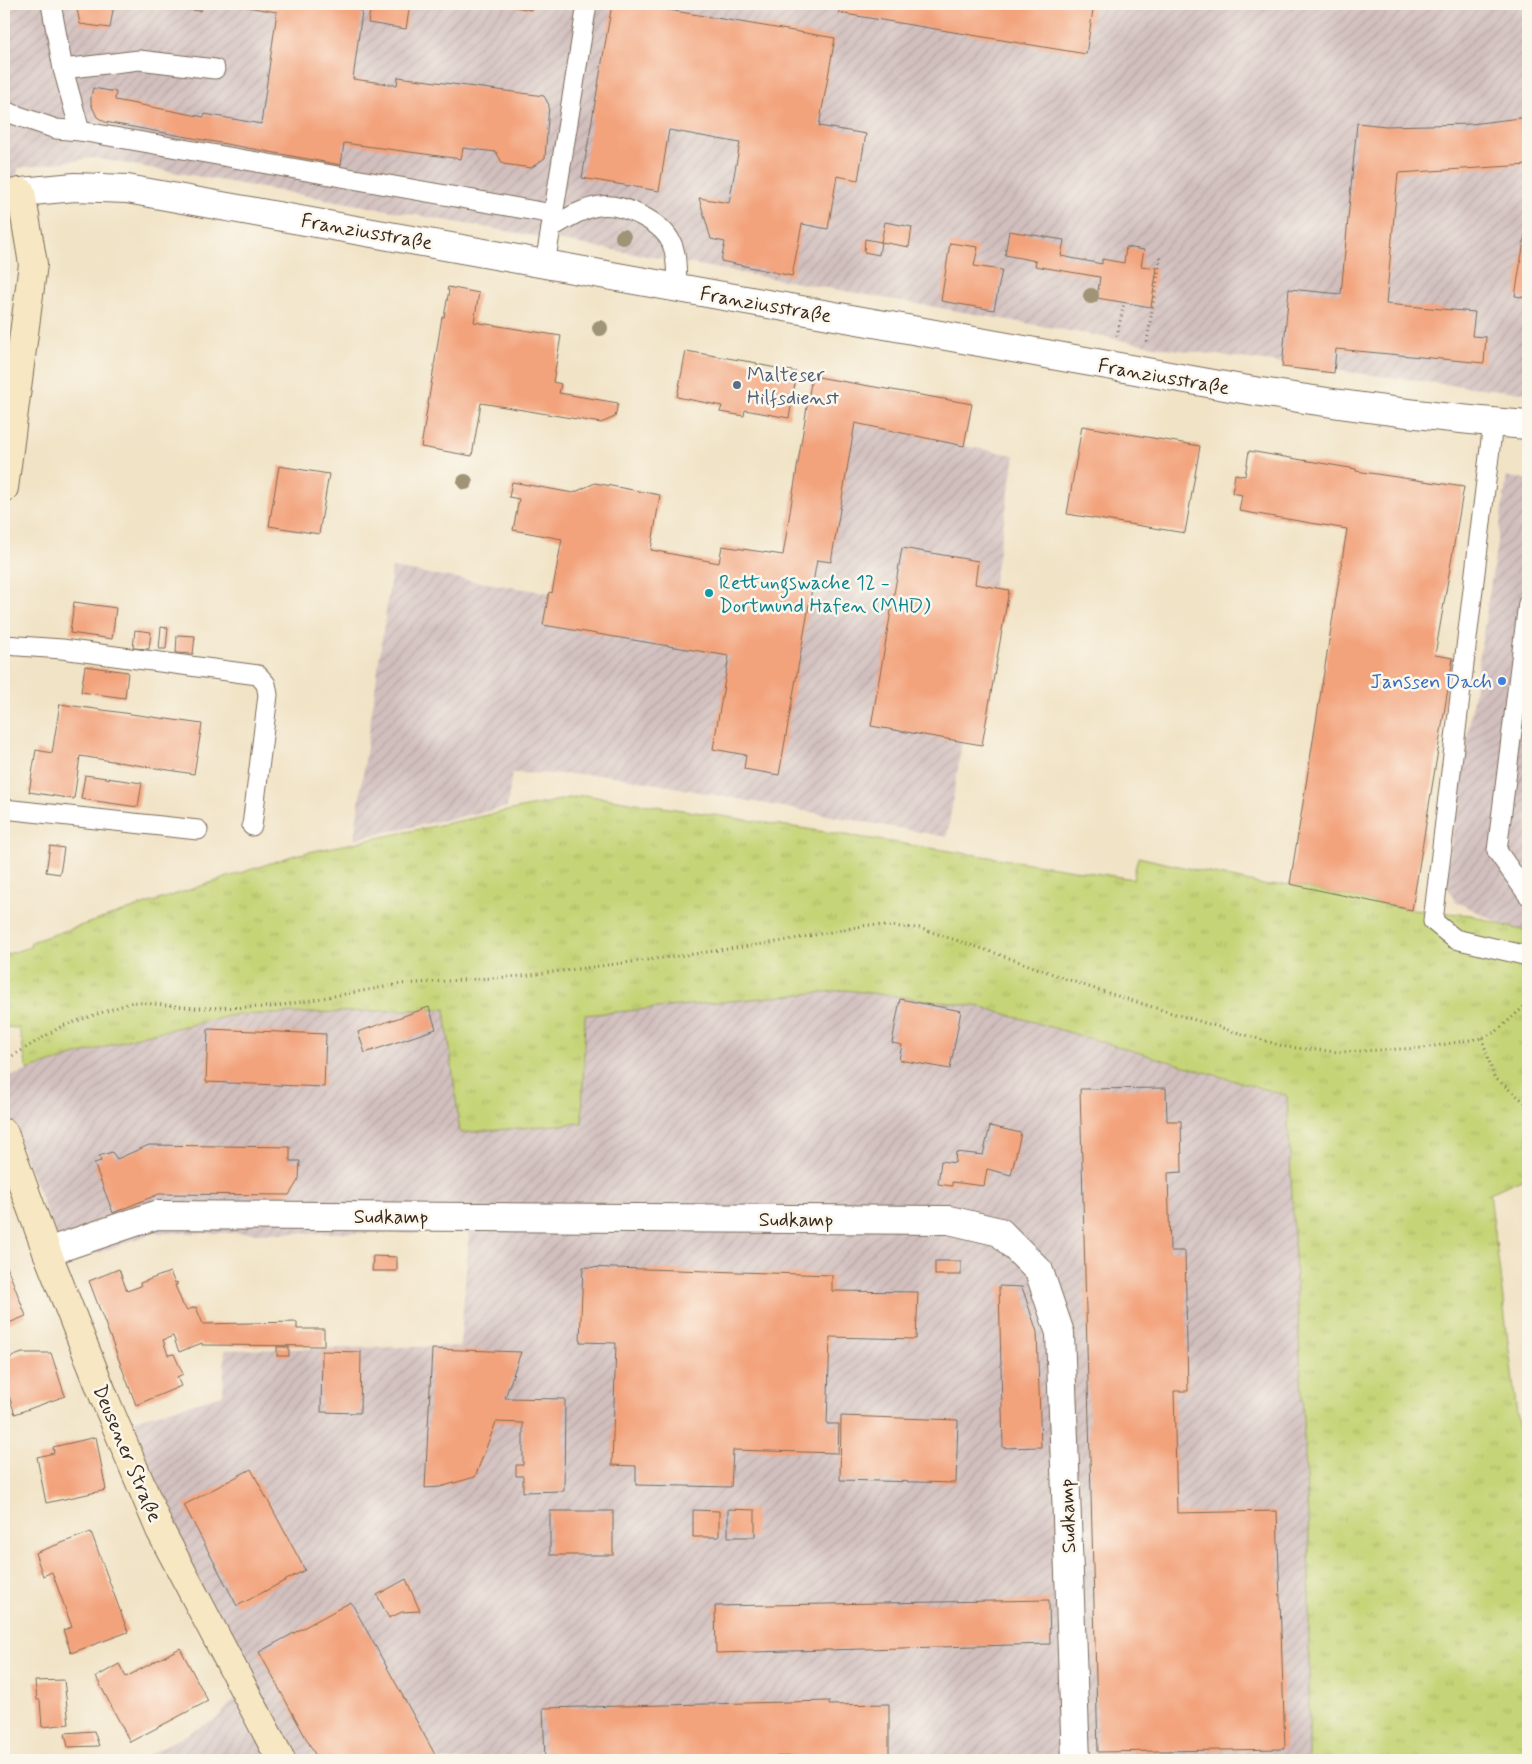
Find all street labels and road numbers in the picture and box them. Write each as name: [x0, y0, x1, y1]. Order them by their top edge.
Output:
street label: Franziusstraße: [299, 208, 435, 257]
street label: Franziusstraße: [698, 281, 834, 330]
street label: Franziusstraße: [1096, 353, 1232, 402]
street label: Sudkamp: [354, 1204, 428, 1231]
street label: Sudkamp: [759, 1207, 833, 1234]
street label: Deusener Straße: [86, 1381, 168, 1527]
street label: Sudkamp: [1054, 1478, 1083, 1554]

